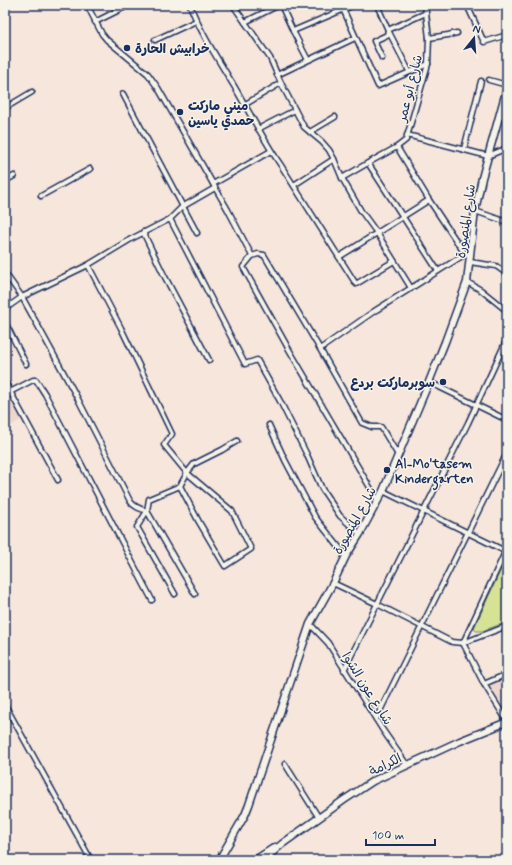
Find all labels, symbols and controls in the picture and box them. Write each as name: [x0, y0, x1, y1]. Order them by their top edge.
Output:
north arrow: [454, 18, 494, 58]
text: N: [471, 22, 482, 37]
place label: خرابيش الحارة: [135, 41, 210, 58]
marker: خرابيش الحارة: [122, 43, 132, 53]
street label: شارع أبو عمر: [394, 53, 427, 125]
place label: ميني ماركت حمدي ياسين: [188, 98, 255, 131]
marker: ميني ماركت حمدي ياسين: [175, 107, 185, 117]
street label: شارع المنصورة: [453, 183, 480, 259]
place label: سوبرماركت بردع: [350, 375, 435, 392]
marker: سوبرماركت بردع: [438, 377, 448, 387]
place label: Al-Mo'tasem Kindergarten: [395, 456, 474, 491]
marker: Al-Mo'tasem Kindergarten: [382, 465, 392, 475]
street label: شارع المنصورة: [330, 484, 381, 558]
street label: شارع عون الشوا: [337, 649, 396, 729]
street label: الكرامة: [366, 750, 405, 781]
scale bar: [366, 821, 435, 847]
text: 100 m: [372, 828, 404, 844]

